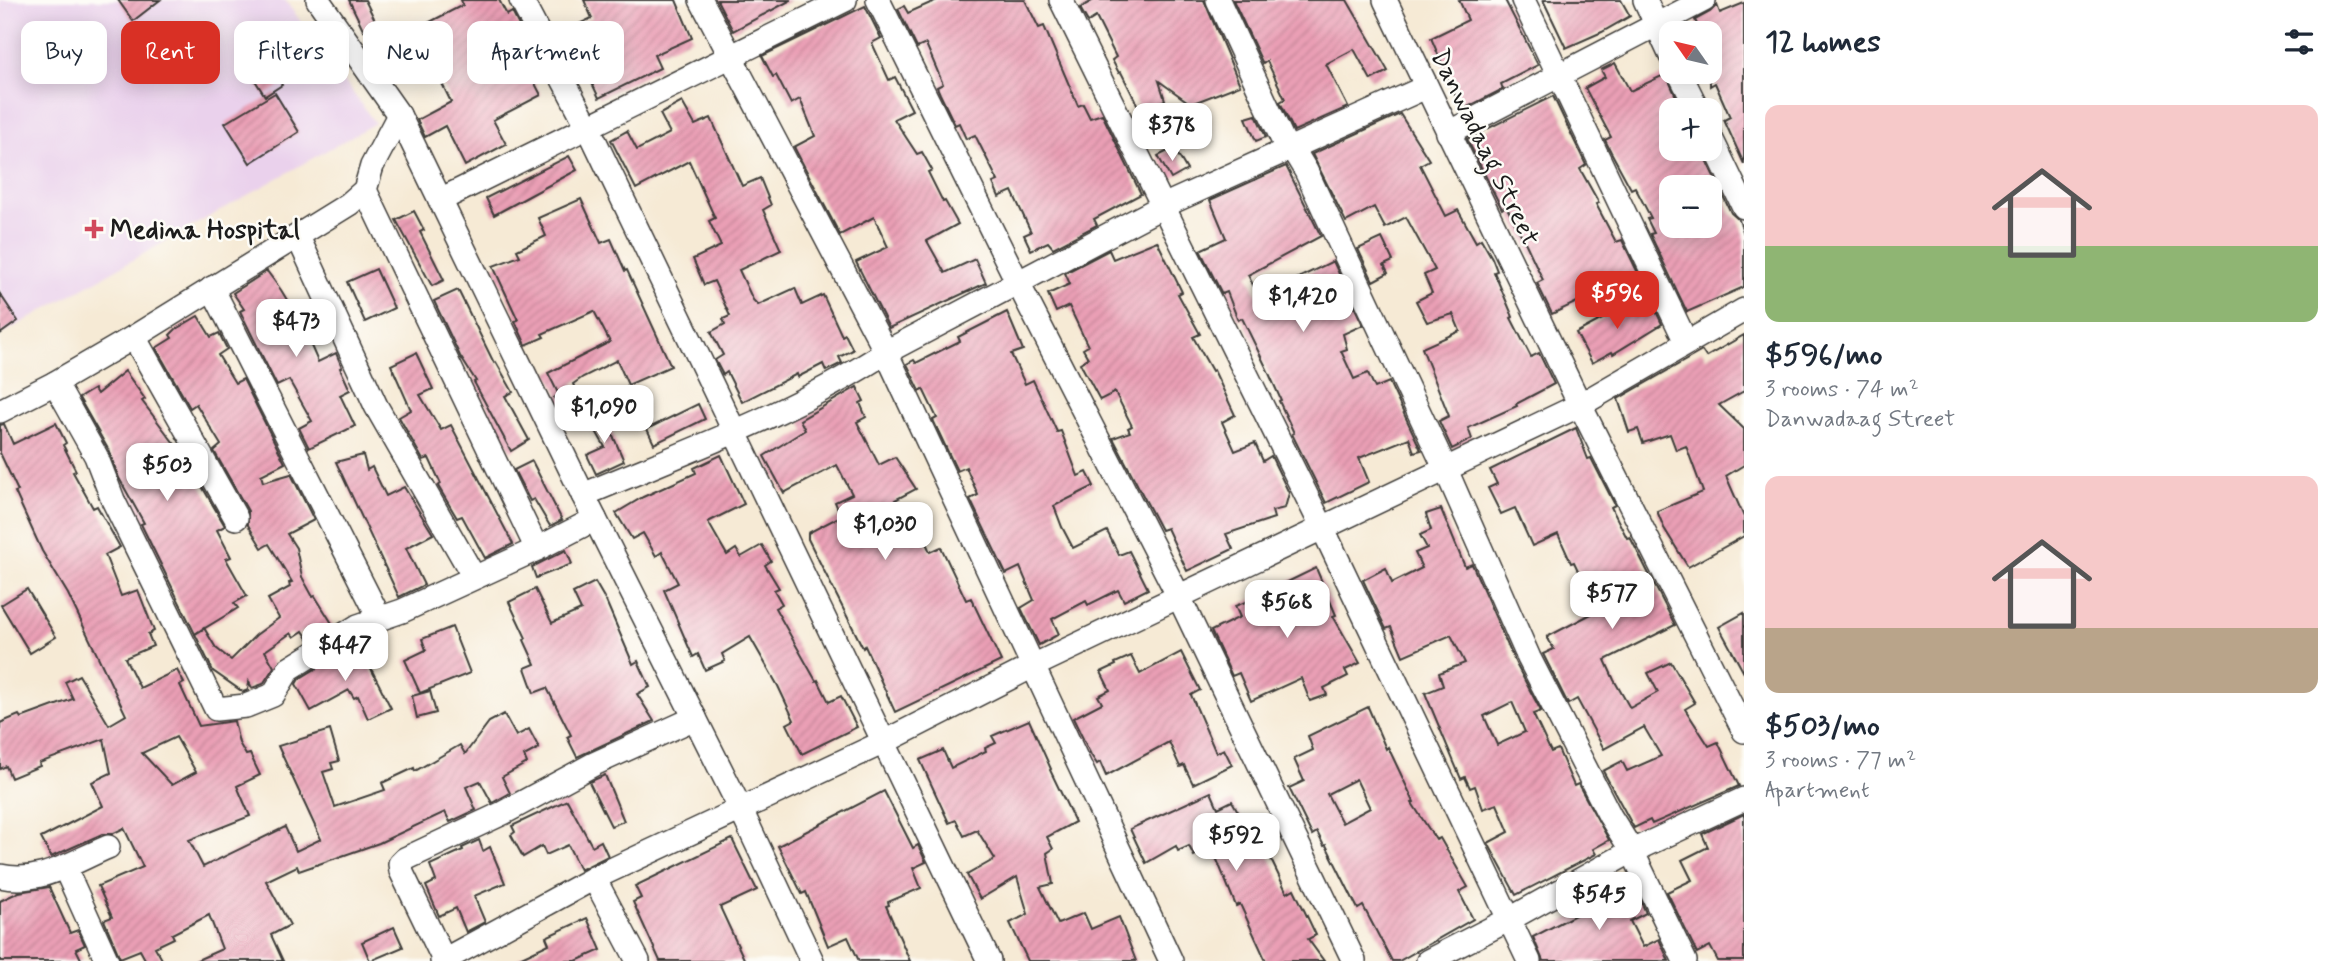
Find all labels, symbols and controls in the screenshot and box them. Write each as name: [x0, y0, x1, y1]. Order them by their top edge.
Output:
chip: Buy: [21, 21, 107, 84]
chip: Rent: [121, 21, 220, 84]
chip: Filters: [234, 21, 349, 84]
chip: New: [363, 21, 453, 84]
chip: Apartment: [467, 21, 624, 84]
north arrow: [1659, 21, 1722, 84]
map controls: [1659, 21, 1722, 238]
text: 12 homes: [1765, 23, 1881, 62]
icon: filters: [2280, 23, 2318, 61]
street label: Danwadaag Street: [1419, 44, 1547, 253]
button: +: [1659, 98, 1722, 161]
pin: $378: [1131, 104, 1213, 163]
text: $378: [1148, 111, 1196, 141]
icon: home: [1979, 150, 2105, 276]
button: −: [1659, 175, 1722, 238]
place label: Medina Hospital: [110, 214, 300, 248]
marker: Medina Hospital: [84, 219, 104, 239]
pin: $596: [1576, 272, 1658, 331]
pin: $1,420: [1246, 274, 1360, 334]
text: $596: [1591, 279, 1643, 309]
text: $1,420: [1268, 282, 1338, 312]
pin: $473: [255, 300, 337, 359]
text: $473: [272, 307, 320, 337]
text: $596/mo: [1765, 336, 1882, 375]
text: 3 rooms · 74 m²: [1765, 375, 1919, 405]
pin: $1,090: [547, 386, 661, 445]
text: $1,090: [571, 393, 637, 423]
text: Danwadaag Street: [1765, 405, 1955, 435]
pin: $503: [126, 444, 208, 503]
text: $503: [142, 451, 192, 481]
pin: $1,030: [828, 503, 942, 562]
text: $1,030: [853, 510, 917, 540]
icon: home: [1979, 521, 2105, 647]
pin: $577: [1571, 572, 1653, 631]
text: $577: [1586, 579, 1638, 609]
pin: $568: [1246, 580, 1328, 640]
text: $568: [1261, 588, 1313, 618]
pin: $447: [304, 624, 386, 683]
text: $447: [318, 631, 372, 661]
text: $503/mo: [1765, 707, 1880, 746]
text: 3 rooms · 77 m²: [1765, 746, 1916, 776]
text: Apartment: [1765, 776, 1870, 806]
pin: $592: [1195, 814, 1277, 873]
text: $592: [1209, 821, 1263, 851]
pin: $545: [1558, 872, 1640, 932]
text: $545: [1572, 880, 1626, 910]

